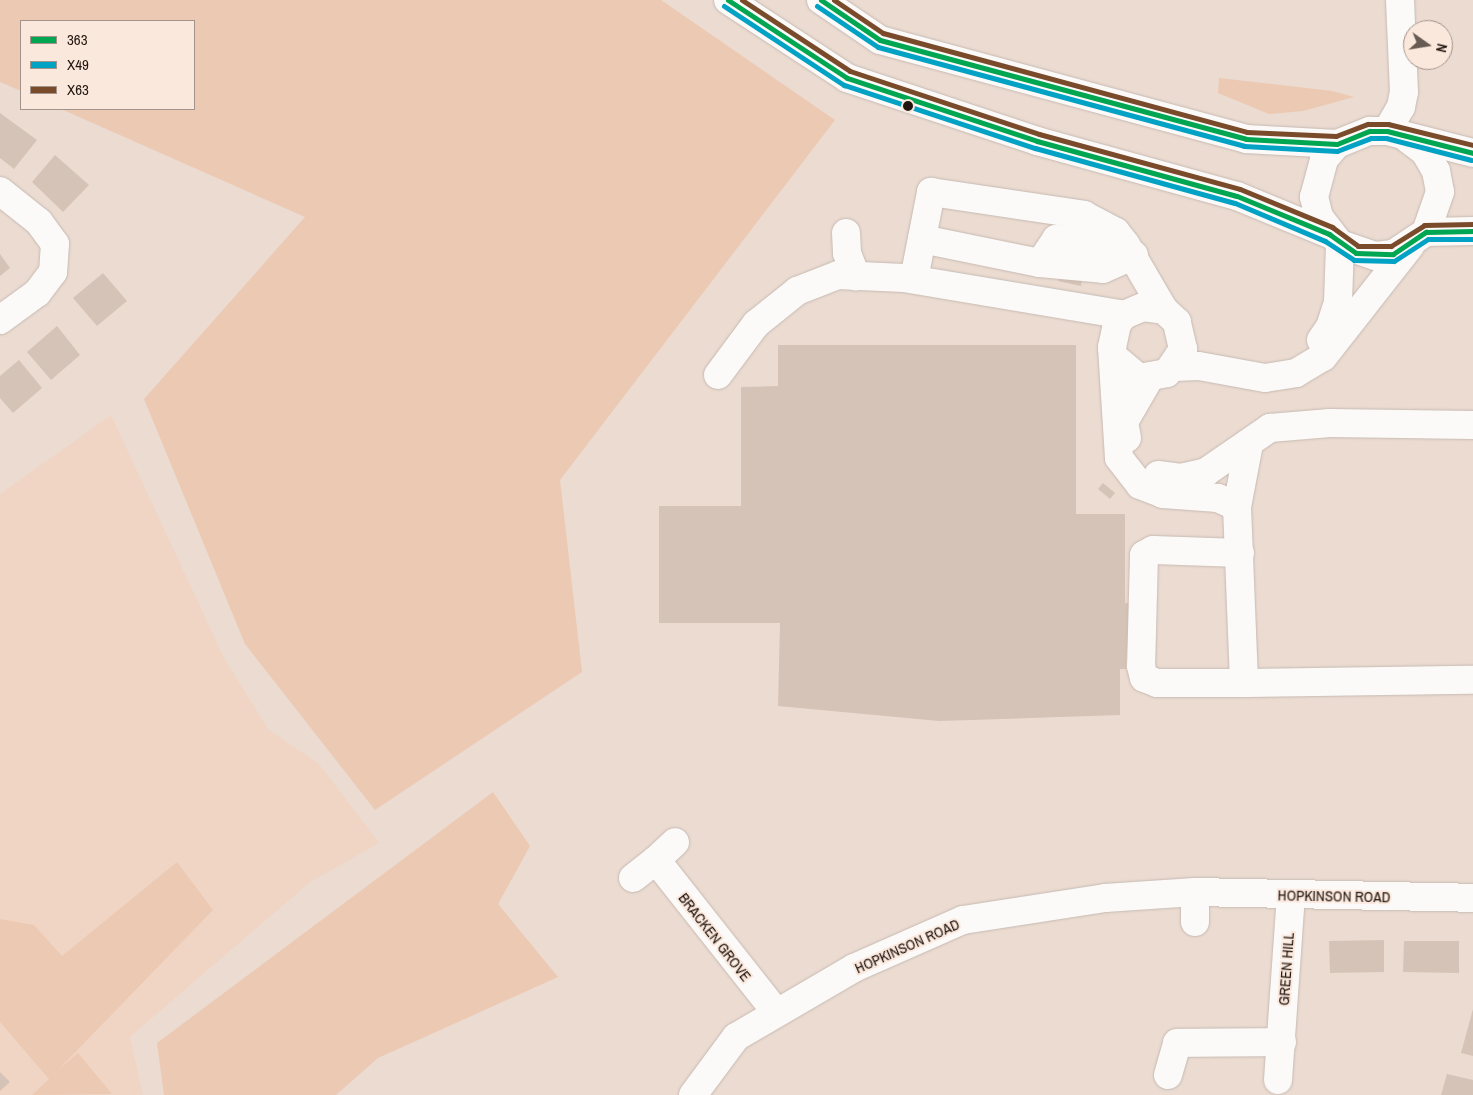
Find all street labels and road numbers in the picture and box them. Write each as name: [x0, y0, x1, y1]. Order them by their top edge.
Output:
street label: HOPKINSON ROAD: [1277, 886, 1391, 906]
street label: BRACKEN GROVE: [675, 889, 755, 985]
street label: HOPKINSON ROAD: [852, 915, 962, 977]
street label: GREEN HILL: [1274, 932, 1298, 1006]

